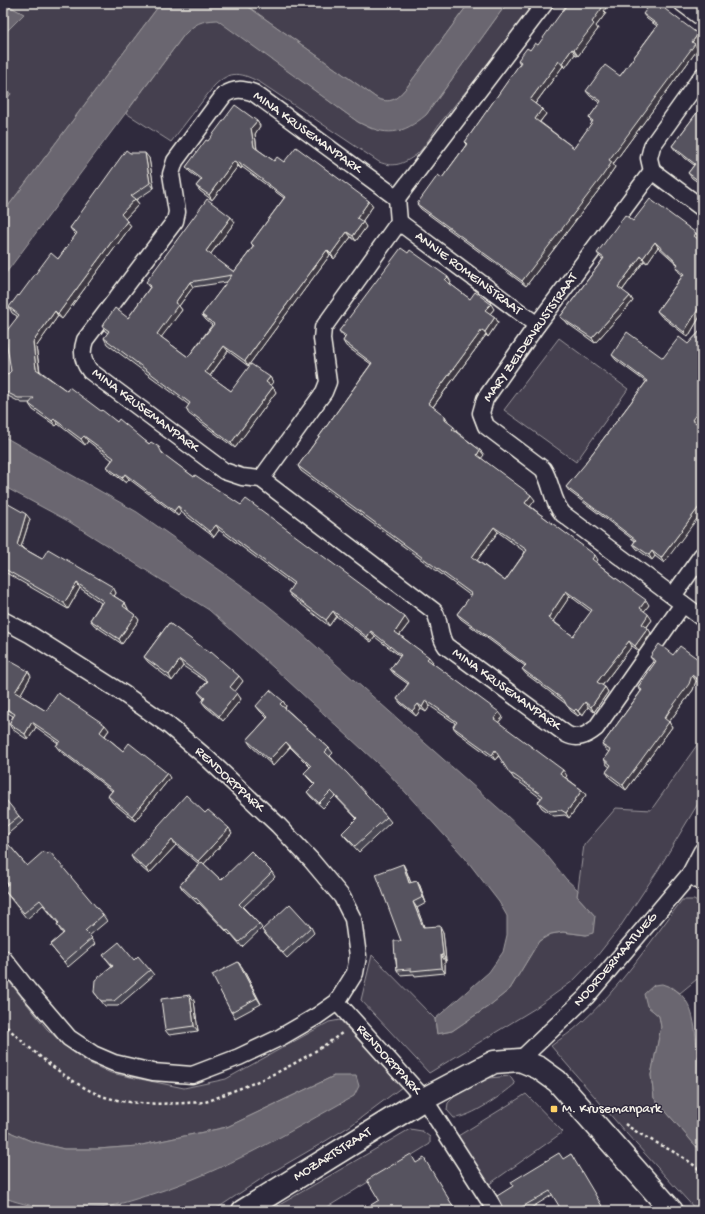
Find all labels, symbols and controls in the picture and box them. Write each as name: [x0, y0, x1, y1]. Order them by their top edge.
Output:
street label: MINA KRUSEMANPARK: [249, 88, 366, 179]
street label: ANNIE ROMEINSTRAAT: [411, 228, 525, 320]
street label: MARY ZELDENRUSTSTRAAT: [480, 270, 582, 406]
street label: MINA KRUSEMANPARK: [88, 365, 203, 458]
street label: MINA KRUSEMANPARK: [448, 645, 565, 736]
street label: RENDORPPARK: [191, 743, 268, 817]
street label: NOORDERMAATWEG: [570, 908, 662, 1011]
street label: RENDORPPARK: [352, 1021, 425, 1100]
place label: M. Krusemanpark: [562, 1101, 663, 1118]
marker: M. Krusemanpark: [549, 1104, 559, 1114]
street label: MOZARTSTRAAT: [291, 1124, 376, 1186]

